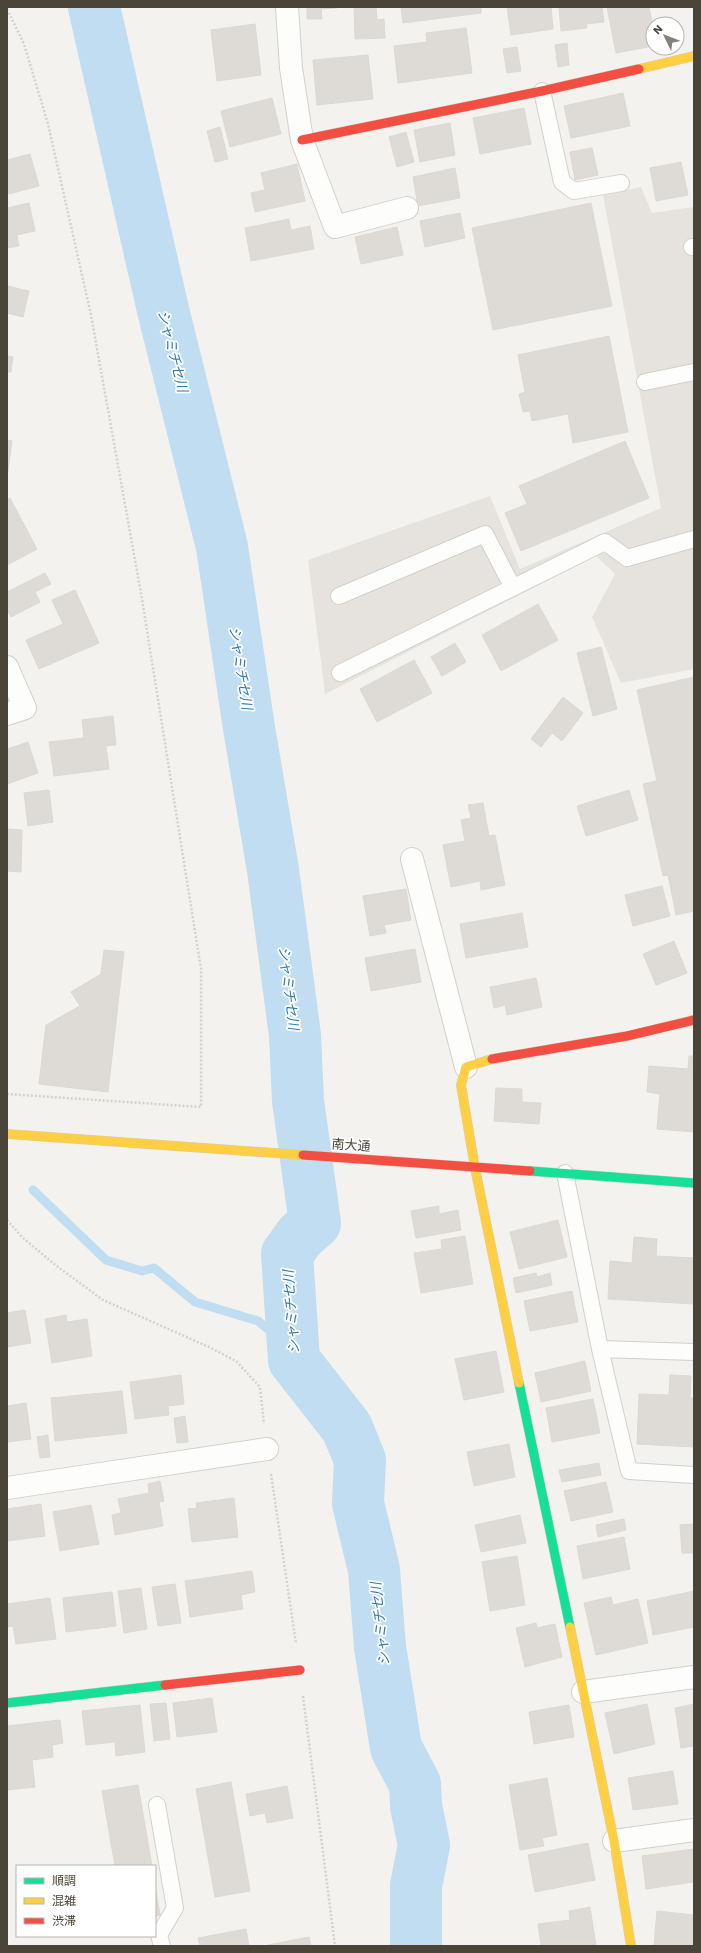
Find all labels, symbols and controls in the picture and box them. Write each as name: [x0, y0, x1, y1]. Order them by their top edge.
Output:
north arrow: [645, 16, 685, 56]
text: N: [651, 22, 666, 37]
water label: シャミチセ川: [155, 308, 191, 396]
water label: シャミチセ川: [227, 625, 256, 713]
water label: シャミチセ川: [276, 945, 302, 1033]
street label: 南大通: [331, 1136, 371, 1154]
water label: シャミチセ川: [280, 1268, 302, 1354]
water label: シャミチセ川: [367, 1579, 392, 1667]
legend: [16, 1865, 156, 1937]
text: 順調: [52, 1874, 76, 1888]
text: 混雑: [52, 1894, 76, 1908]
text: 渋滞: [52, 1914, 76, 1928]

